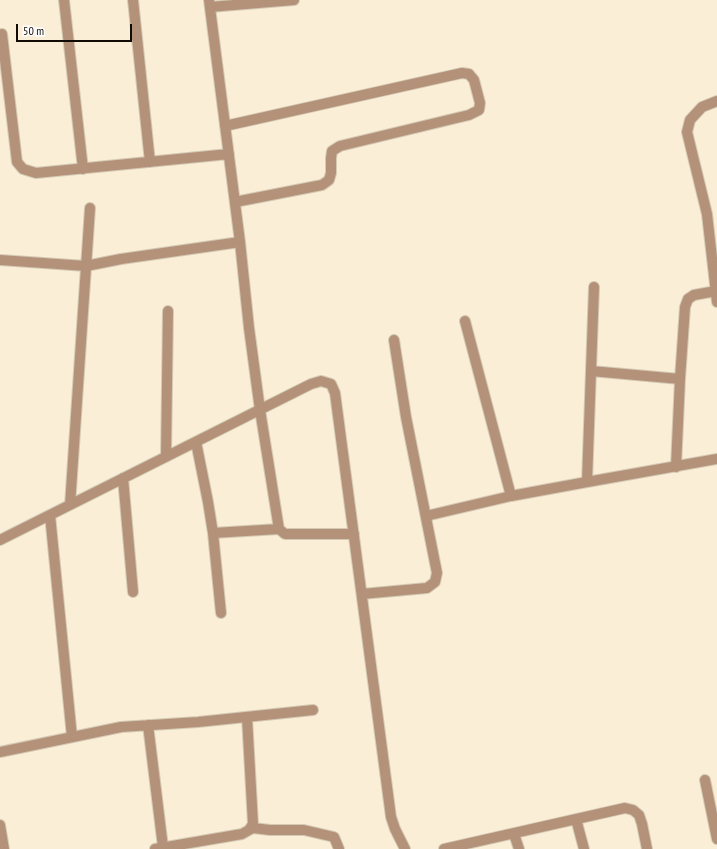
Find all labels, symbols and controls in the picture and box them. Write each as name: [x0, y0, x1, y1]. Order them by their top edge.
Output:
scale bar: [18, 16, 134, 42]
text: 50 m: [23, 23, 44, 38]

